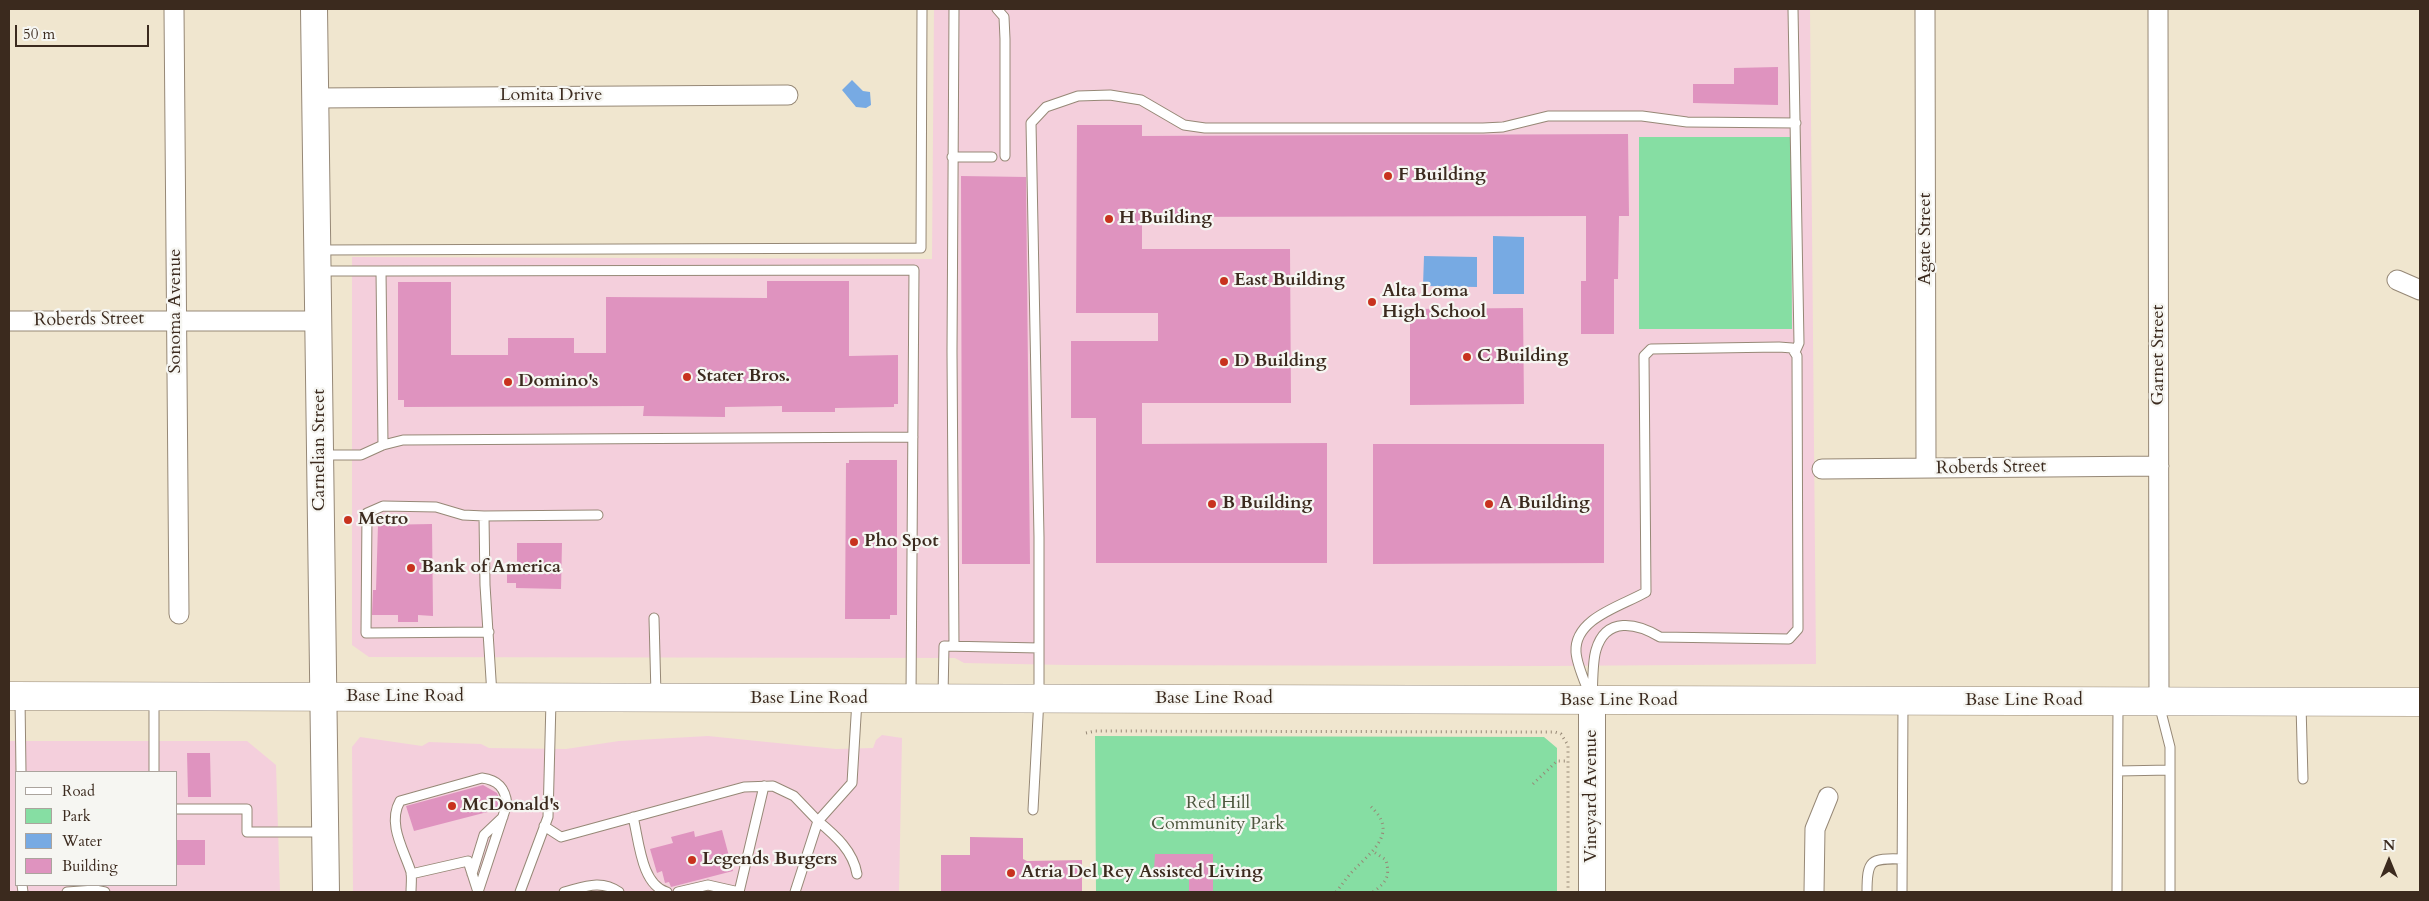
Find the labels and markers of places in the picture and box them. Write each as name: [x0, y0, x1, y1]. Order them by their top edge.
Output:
place label: F Building: [1398, 165, 1486, 187]
marker: F Building: [1382, 170, 1394, 182]
place label: H Building: [1119, 208, 1212, 230]
marker: H Building: [1103, 213, 1115, 225]
place label: East Building: [1234, 270, 1345, 292]
marker: East Building: [1218, 275, 1230, 287]
place label: Alta Loma High School: [1382, 281, 1486, 324]
marker: Alta Loma High School: [1366, 296, 1378, 308]
place label: C Building: [1477, 346, 1568, 368]
place label: D Building: [1234, 351, 1327, 373]
marker: C Building: [1461, 351, 1473, 363]
marker: D Building: [1218, 356, 1230, 368]
place label: Stater Bros.: [697, 366, 790, 388]
place label: Domino's: [518, 371, 598, 393]
marker: Stater Bros.: [681, 371, 693, 383]
marker: Domino's: [502, 376, 514, 388]
place label: B Building: [1222, 493, 1312, 515]
place label: A Building: [1499, 493, 1590, 515]
marker: B Building: [1206, 498, 1218, 510]
marker: A Building: [1483, 498, 1495, 510]
place label: Metro: [358, 509, 408, 531]
marker: Metro: [342, 514, 354, 526]
place label: Pho Spot: [864, 531, 939, 553]
marker: Pho Spot: [848, 536, 860, 548]
place label: Bank of America: [421, 557, 561, 579]
marker: Bank of America: [405, 562, 417, 574]
place label: McDonald's: [462, 795, 559, 817]
marker: McDonald's: [446, 800, 458, 812]
place label: Legends Burgers: [702, 849, 837, 871]
marker: Legends Burgers: [686, 854, 698, 866]
place label: Atria Del Rey Assisted Living: [1021, 862, 1263, 884]
marker: Atria Del Rey Assisted Living: [1005, 867, 1017, 879]

